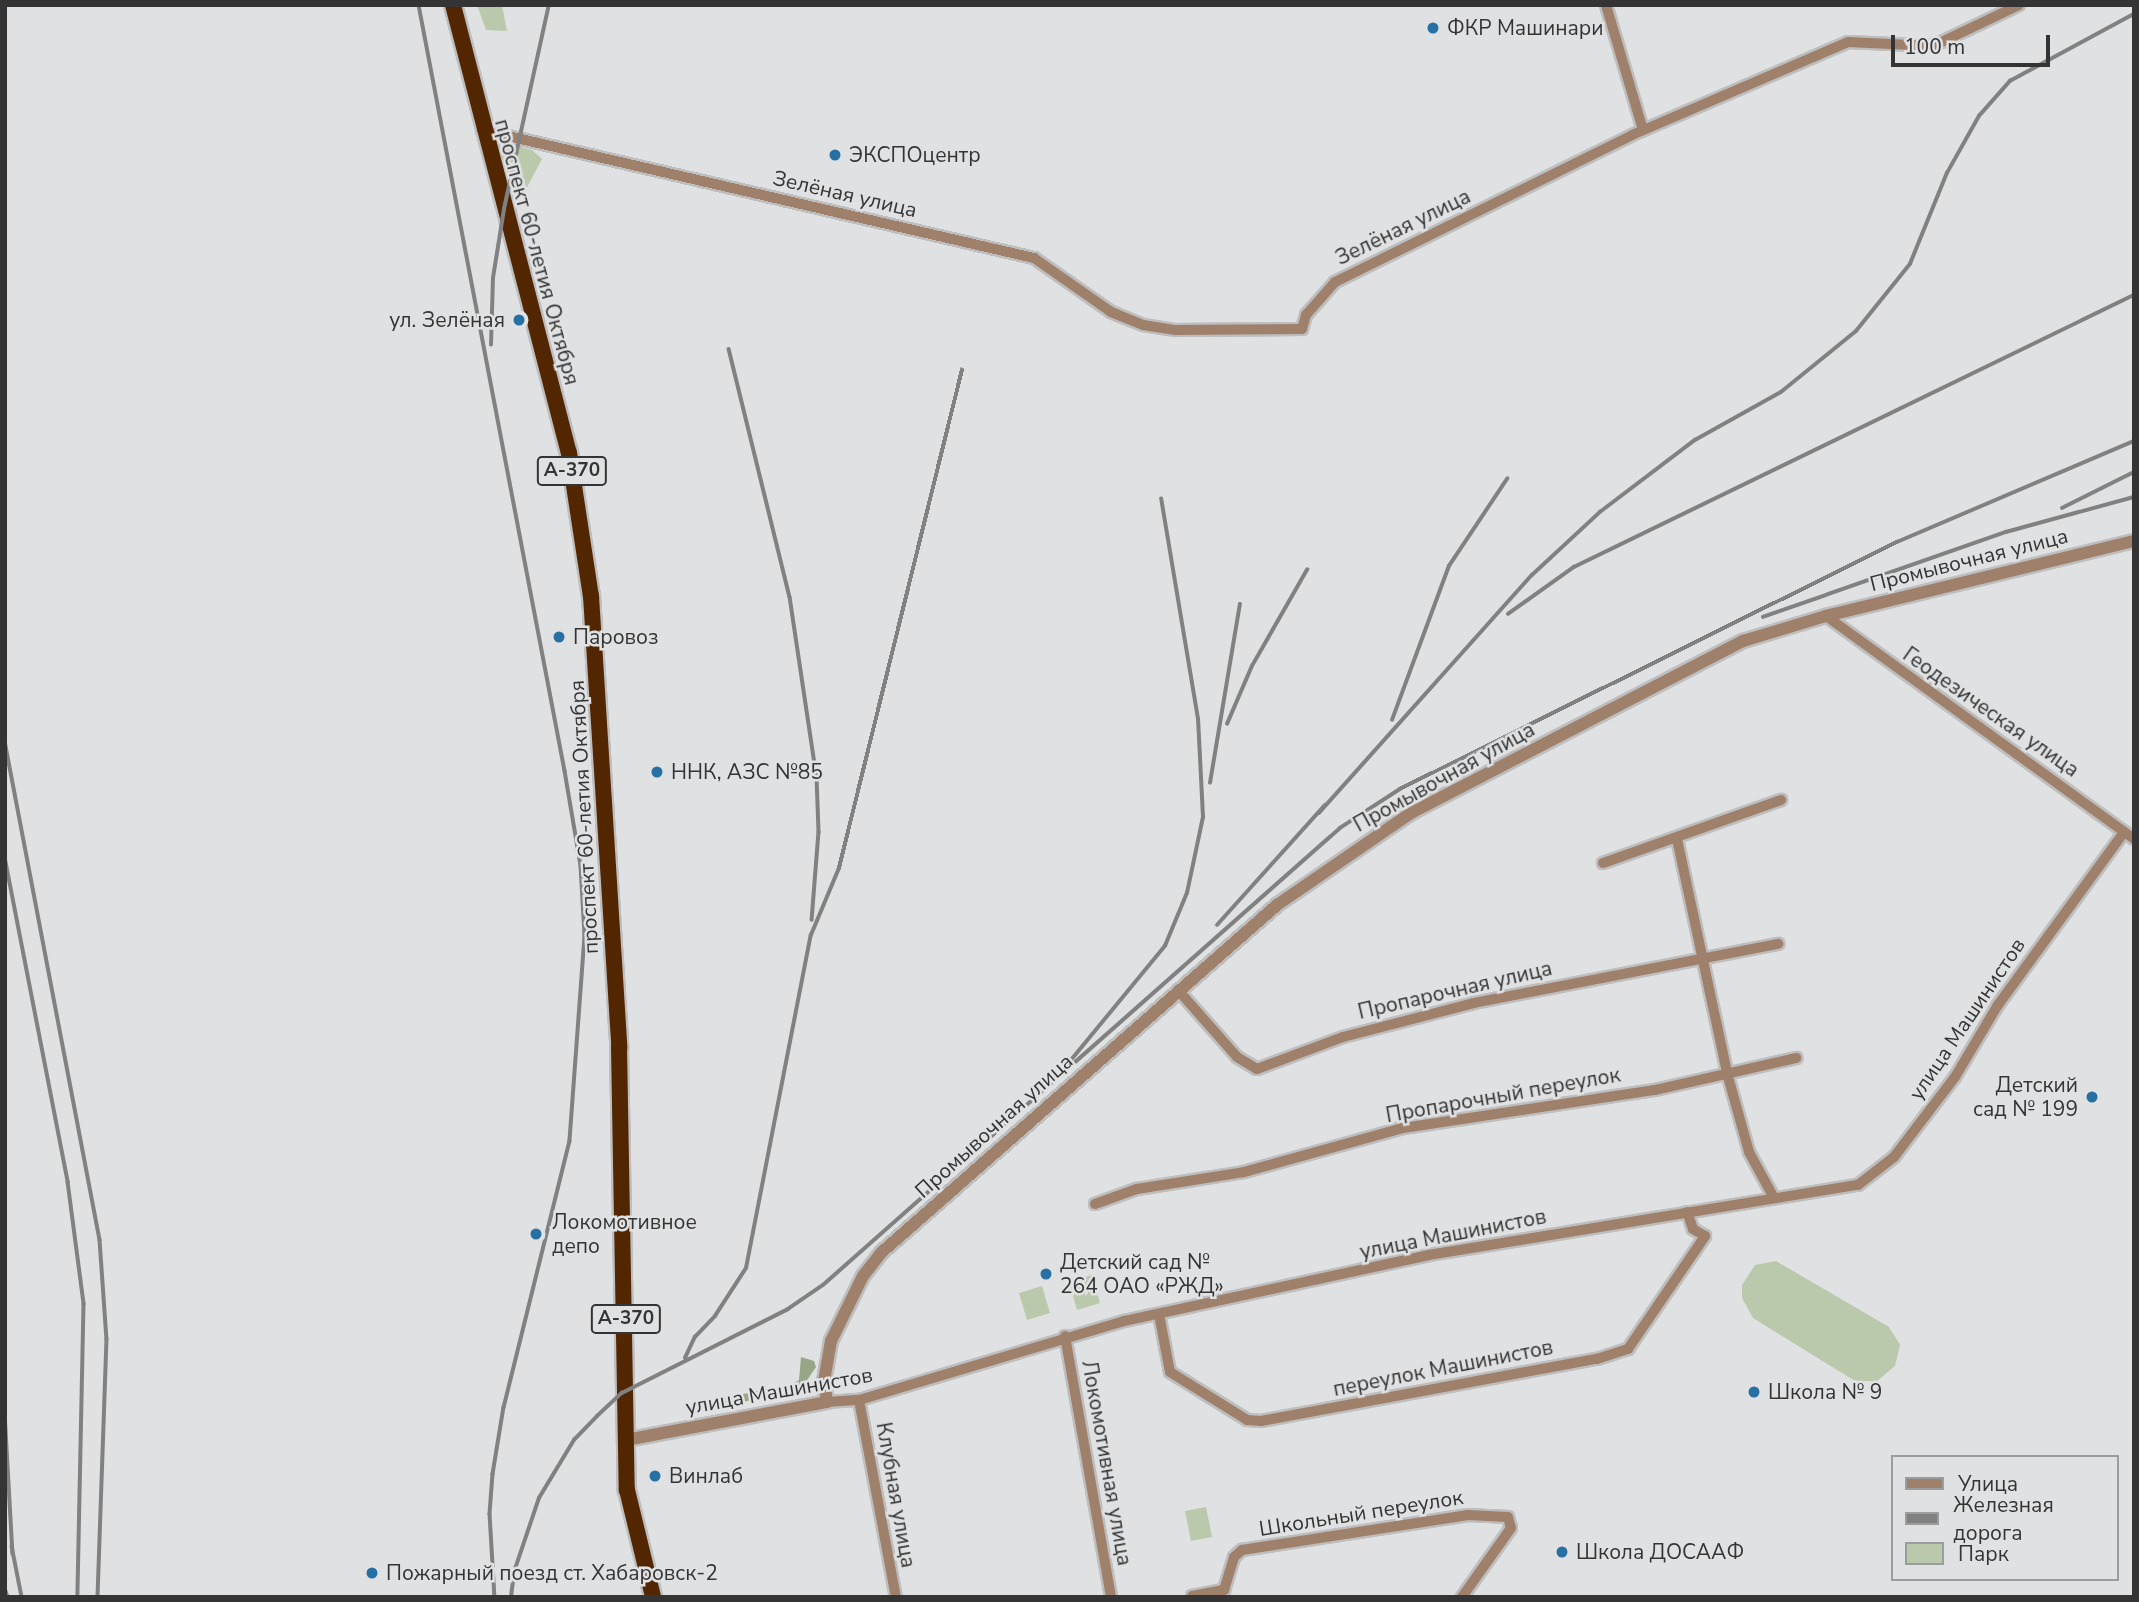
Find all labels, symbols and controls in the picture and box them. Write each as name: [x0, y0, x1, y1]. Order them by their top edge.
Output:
place label: ФКР Машинари: [1447, 15, 1604, 41]
marker: ФКР Машинари: [1425, 20, 1441, 36]
scale bar: [1894, 21, 2053, 65]
text: 100 m: [1904, 33, 1965, 61]
street label: проспект 60-летия Октября: [489, 116, 585, 388]
place label: ЭКСПОцентр: [849, 142, 981, 168]
marker: ЭКСПОцентр: [827, 147, 843, 163]
street label: Зелёная улица: [770, 165, 920, 223]
street label: Зелёная улица: [1331, 183, 1475, 271]
place label: ул. Зелёная: [389, 307, 505, 333]
marker: ул. Зелёная: [511, 312, 527, 328]
road number: А-370: [535, 456, 609, 486]
street label: Промывочная улица: [1867, 523, 2071, 597]
place label: Паровоз: [573, 624, 658, 650]
marker: Паровоз: [551, 629, 567, 645]
street label: Геодезическая улица: [1898, 642, 2084, 782]
street label: проспект 60-летия Октября: [564, 679, 604, 955]
street label: Промывочная улица: [1349, 717, 1539, 837]
place label: ННК, АЗС №85: [671, 759, 823, 785]
marker: ННК, АЗС №85: [649, 764, 665, 780]
street label: улица Машинистов: [1904, 933, 2030, 1105]
street label: Пропарочная улица: [1355, 955, 1555, 1025]
street label: Промывочная улица: [910, 1049, 1078, 1203]
street label: Пропарочный переулок: [1384, 1062, 1622, 1128]
place label: Детский сад № 199: [1973, 1072, 2078, 1122]
marker: Детский сад № 199: [2084, 1089, 2100, 1105]
street label: улица Машинистов: [1358, 1204, 1548, 1264]
place label: Локомотивное депо: [552, 1209, 697, 1259]
marker: Локомотивное депо: [526, 1224, 546, 1244]
place label: Детский сад № 264 ОАО «РЖД»: [1060, 1249, 1224, 1299]
marker: Детский сад № 264 ОАО «РЖД»: [1038, 1266, 1054, 1282]
road number: А-370: [589, 1303, 663, 1334]
street label: переулок Машинистов: [1331, 1334, 1555, 1402]
street label: Локомотивная улица: [1077, 1358, 1137, 1568]
street label: улица Машинистов: [684, 1362, 874, 1420]
place label: Школа № 9: [1768, 1379, 1882, 1405]
marker: Школа № 9: [1746, 1384, 1762, 1400]
street label: Клубная улица: [871, 1420, 921, 1570]
legend: [1890, 1455, 2118, 1581]
place label: Винлаб: [669, 1463, 743, 1489]
marker: Винлаб: [647, 1468, 663, 1484]
text: Улица: [1958, 1470, 2018, 1498]
street label: Школьный переулок: [1257, 1484, 1465, 1542]
text: Железная дорога: [1953, 1491, 2054, 1547]
place label: Школа ДОСААФ: [1576, 1539, 1744, 1565]
text: Парк: [1958, 1540, 2009, 1568]
marker: Школа ДОСААФ: [1554, 1544, 1570, 1560]
place label: Пожарный поезд ст. Хабаровск-2: [386, 1560, 718, 1586]
marker: Пожарный поезд ст. Хабаровск-2: [364, 1565, 380, 1581]

